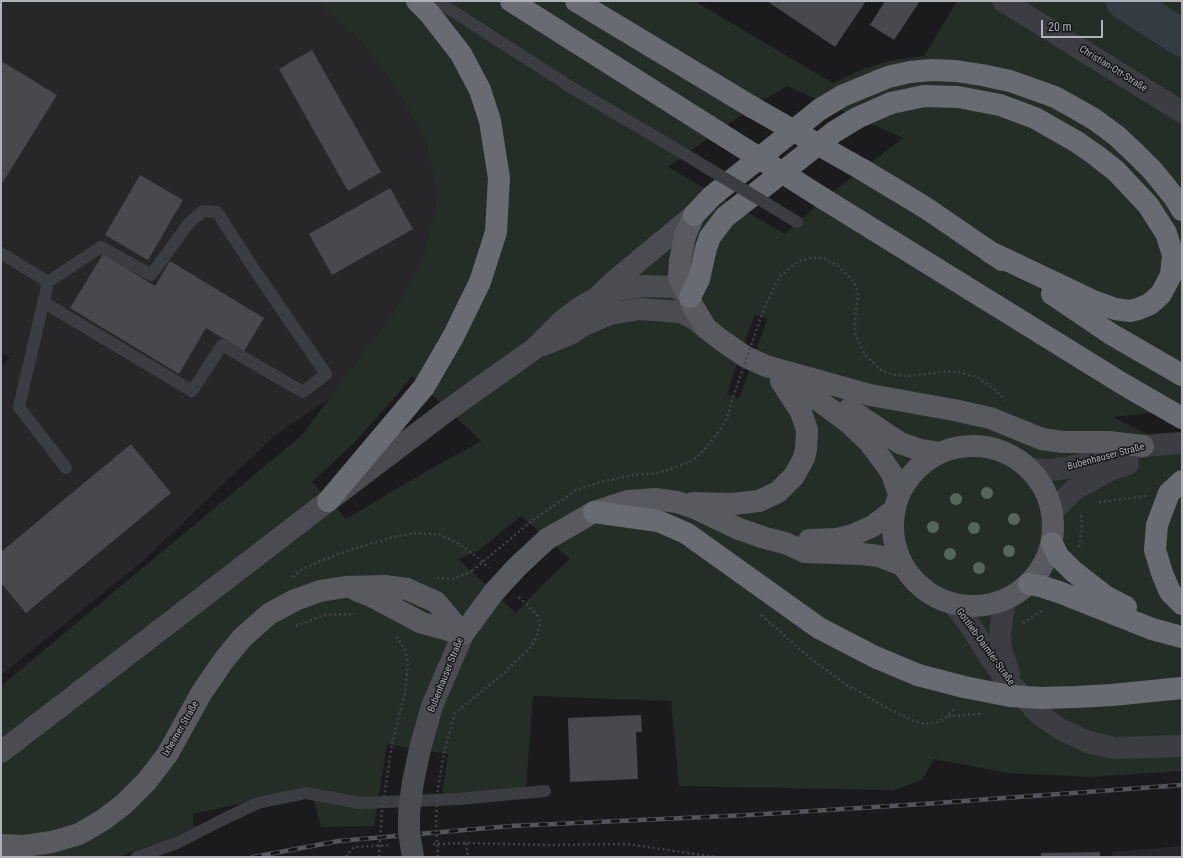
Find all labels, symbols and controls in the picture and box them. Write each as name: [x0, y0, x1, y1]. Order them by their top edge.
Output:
scale bar: [1043, 12, 1105, 38]
text: 20 m: [1048, 20, 1072, 34]
street label: Christian-Ott-Straße: [1077, 43, 1149, 95]
street label: Bubenhauser Straße: [1066, 441, 1146, 473]
street label: Gottlieb-Daimler-Straße: [953, 606, 1017, 688]
street label: Bubenhauser Straße: [426, 636, 466, 714]
street label: Ixheimer Straße: [160, 699, 202, 759]

